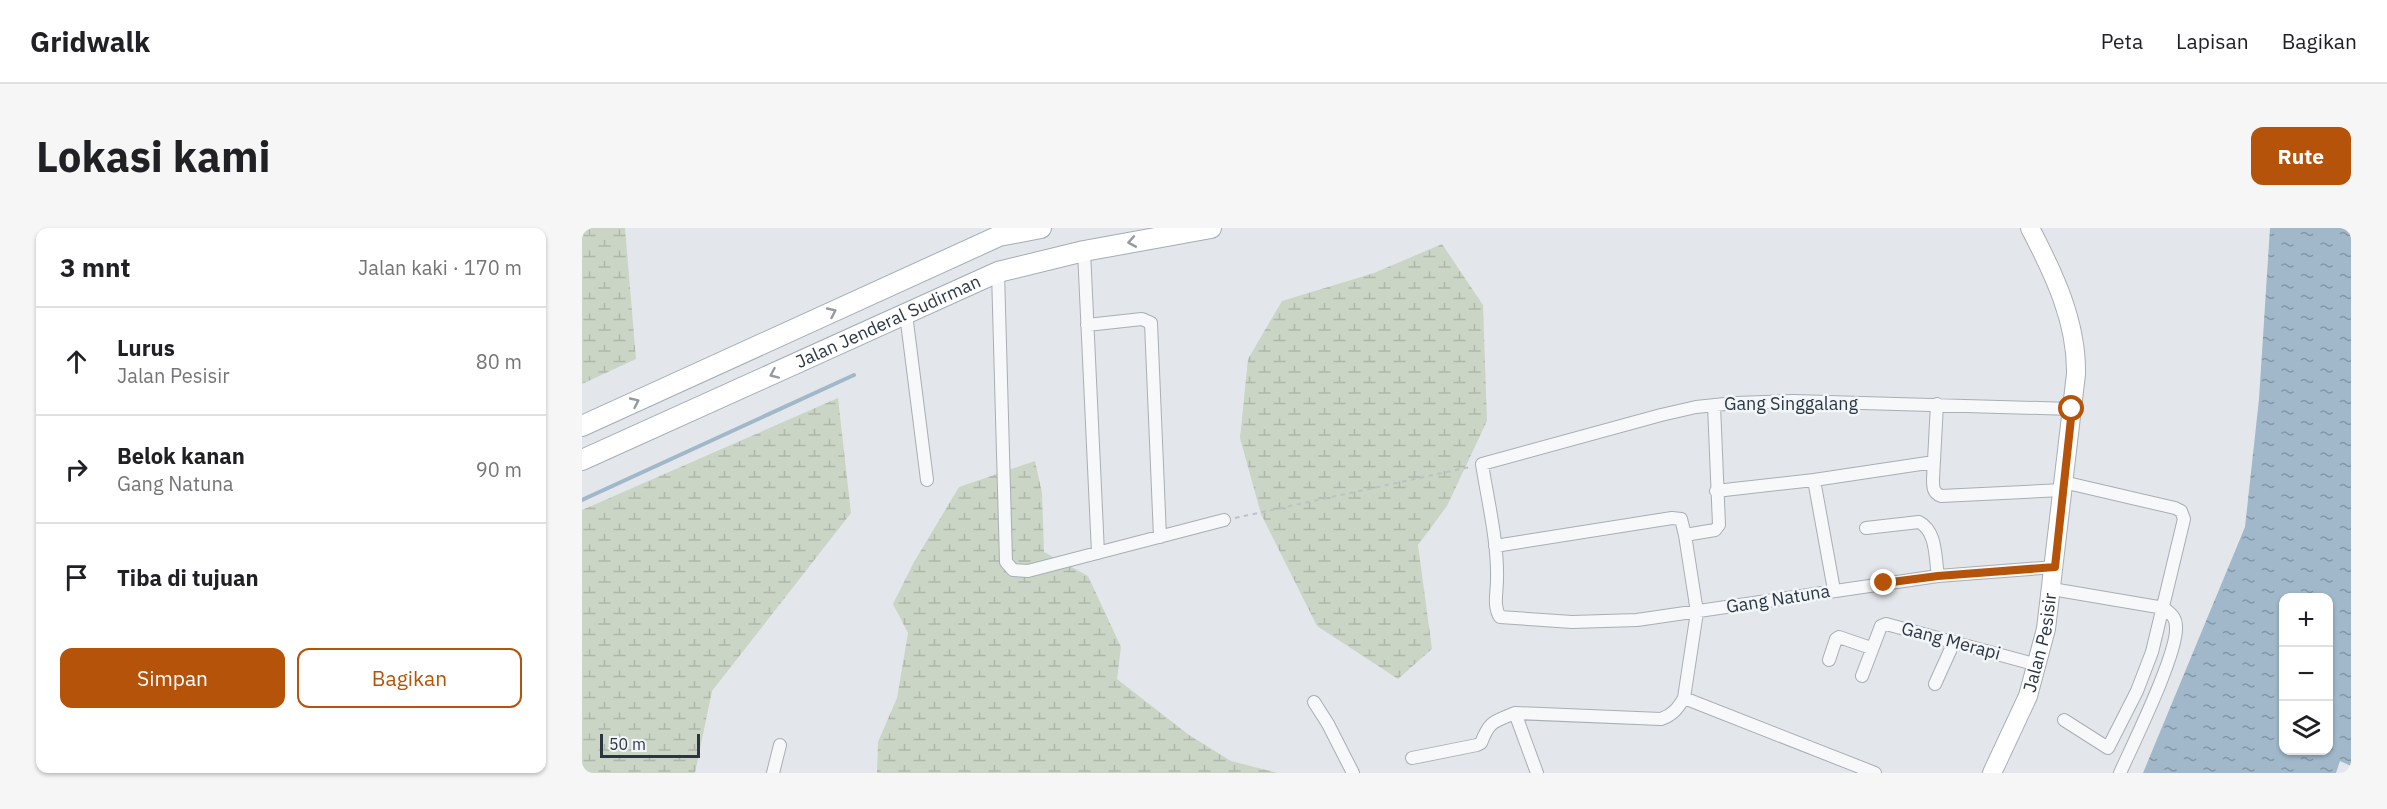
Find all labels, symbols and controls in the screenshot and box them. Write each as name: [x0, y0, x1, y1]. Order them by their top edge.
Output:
text: Gridwalk: [30, 23, 150, 60]
text: Peta: [2101, 27, 2143, 55]
text: Lapisan: [2176, 27, 2249, 55]
text: Bagikan: [2282, 27, 2357, 55]
button: Rute: [2251, 127, 2351, 185]
text: Lokasi kami: [36, 129, 270, 184]
one-way arrow: [1128, 235, 1138, 248]
text: 3 mnt: [60, 250, 130, 284]
text: Jalan kaki · 170 m: [358, 254, 522, 281]
street label: Jalan Jenderal Sudirman: [792, 269, 984, 373]
one-way arrow: [825, 308, 836, 320]
text: Lurus: [117, 333, 175, 362]
icon: ahead: [60, 345, 93, 378]
text: 80 m: [476, 348, 522, 375]
text: Jalan Pesisir: [117, 362, 230, 389]
one-way arrow: [769, 367, 780, 379]
street label: Gang Singgalang: [1724, 392, 1859, 415]
route start: [2058, 395, 2084, 421]
one-way arrow: [629, 397, 640, 409]
text: Belok kanan: [117, 441, 245, 470]
icon: right: [60, 453, 93, 486]
text: 90 m: [476, 456, 522, 483]
text: Gang Natuna: [117, 470, 233, 497]
icon: arrive: [60, 561, 93, 594]
text: Tiba di tujuan: [117, 563, 259, 592]
route end: [1870, 569, 1896, 595]
street label: Gang Natuna: [1724, 579, 1832, 618]
street label: Jalan Pesisir: [2018, 591, 2061, 695]
map controls: [2279, 593, 2333, 755]
button: +: [2279, 593, 2333, 647]
street label: Gang Merapi: [1899, 616, 2003, 665]
button: −: [2279, 647, 2333, 701]
button: Simpan: [60, 648, 285, 708]
button: Bagikan: [297, 648, 522, 708]
button: layers: [2279, 701, 2333, 755]
scale bar: [600, 731, 700, 758]
text: 50 m: [609, 734, 646, 754]

